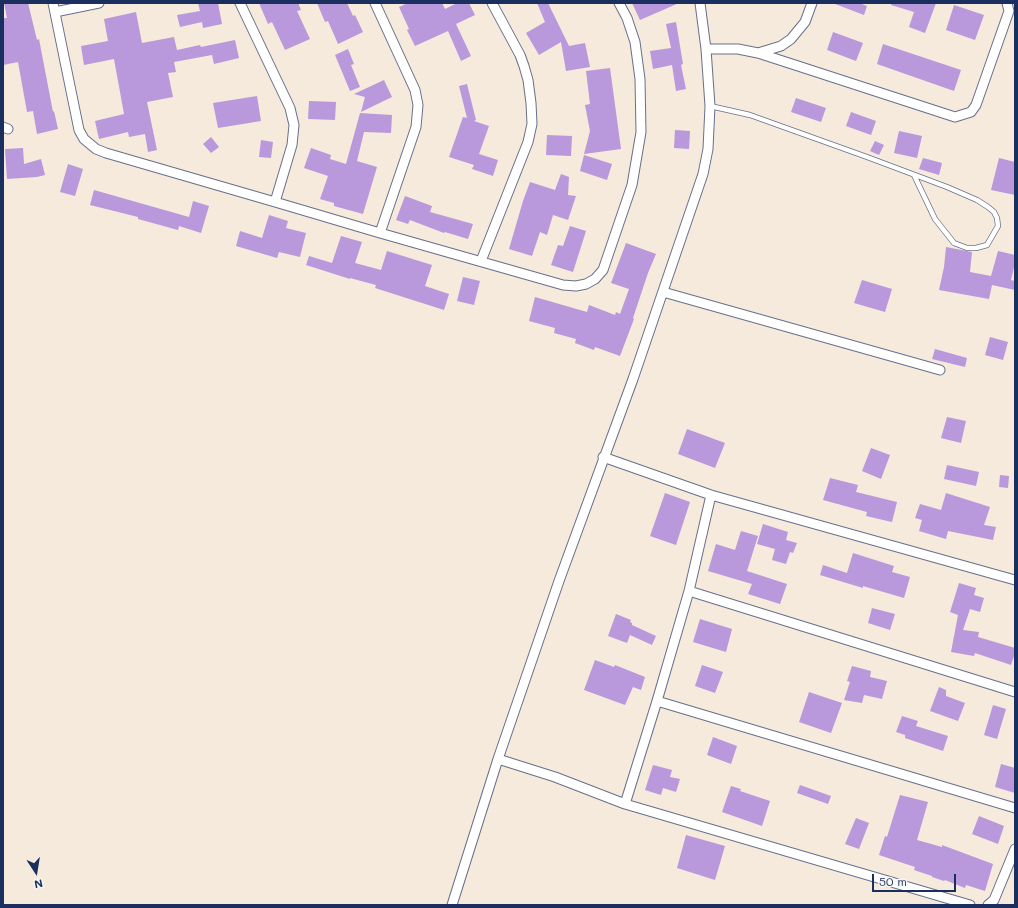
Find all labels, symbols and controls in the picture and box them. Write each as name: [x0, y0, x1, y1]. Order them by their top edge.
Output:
north arrow: [16, 852, 56, 892]
scale bar: [874, 866, 958, 892]
text: 50 m: [879, 873, 907, 889]
text: N: [33, 876, 44, 892]

